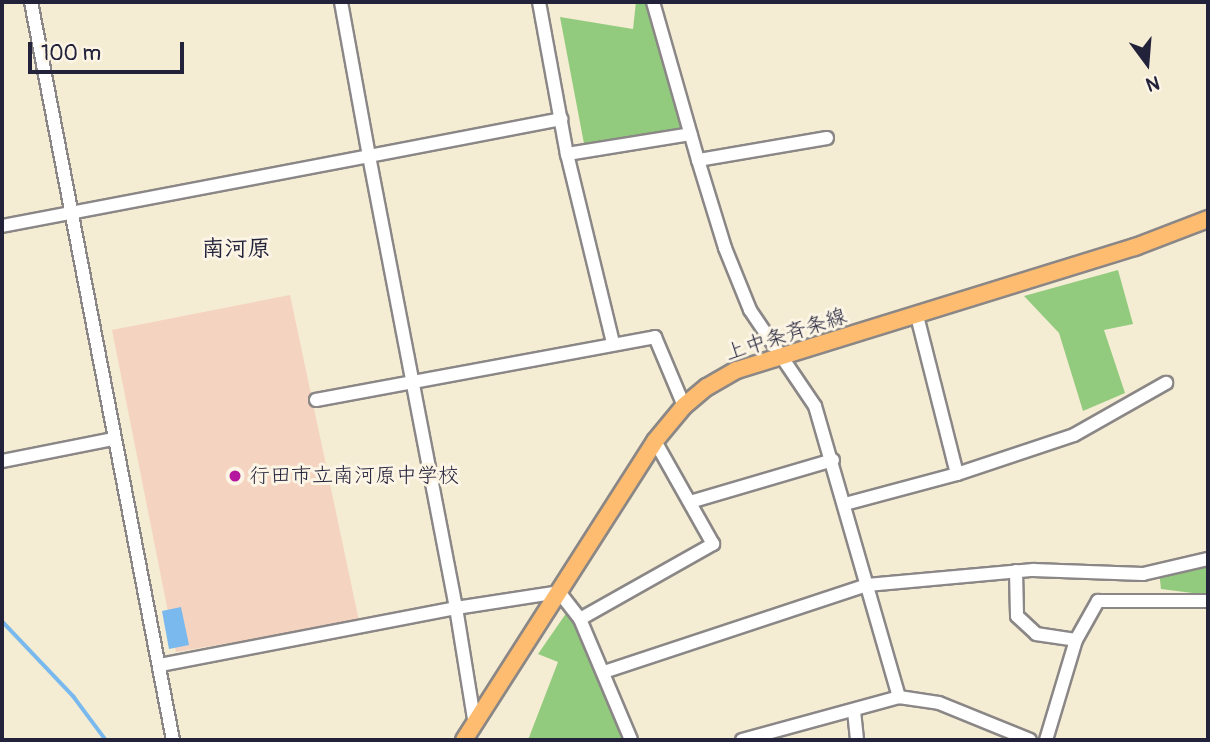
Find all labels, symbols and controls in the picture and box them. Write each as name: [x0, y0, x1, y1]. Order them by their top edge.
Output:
scale bar: [32, 28, 187, 72]
north arrow: [1112, 28, 1182, 98]
text: 100 m: [41, 40, 101, 67]
text: N: [1143, 70, 1162, 96]
district label: 南河原: [202, 235, 270, 263]
street label: 上中条斉条線: [722, 304, 850, 366]
place label: 行田市立南河原中学校: [249, 463, 459, 489]
marker: 行田市立南河原中学校: [227, 468, 243, 484]

